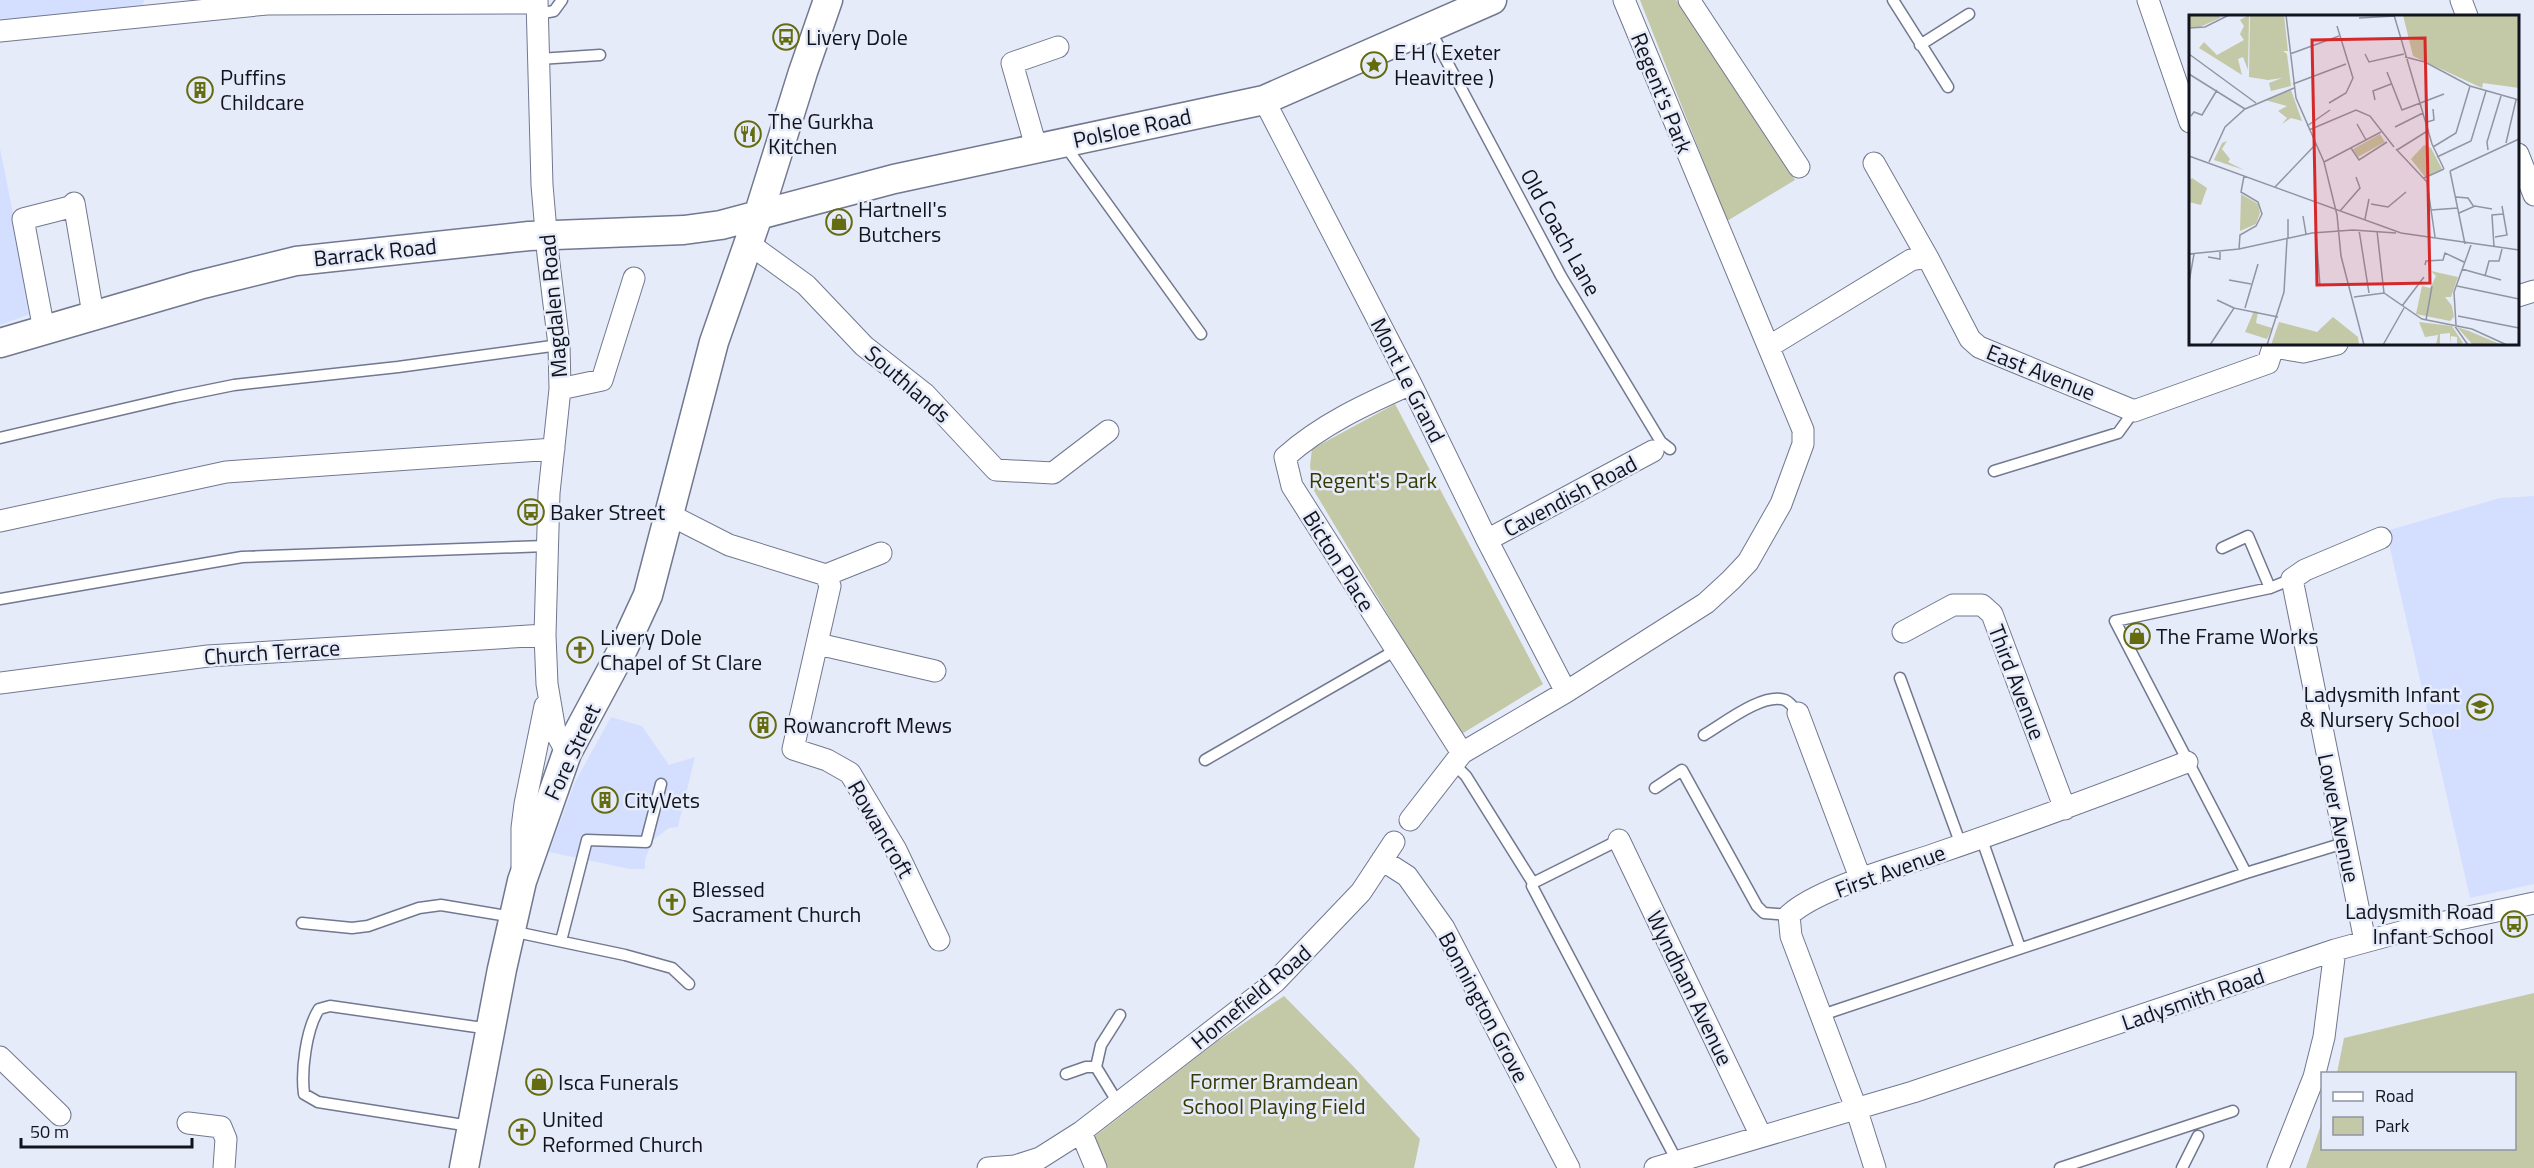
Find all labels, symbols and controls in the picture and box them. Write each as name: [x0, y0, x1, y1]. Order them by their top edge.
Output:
inset map: [2189, 15, 2519, 345]
place label: Livery Dole: [806, 20, 908, 54]
bus stop icon: Livery Dole: [771, 22, 801, 52]
street label: Regent's Park: [1622, 27, 1702, 159]
place label: E H ( Exeter Heavitree ): [1394, 35, 1501, 94]
place icon: E H ( Exeter Heavitree ): [1359, 50, 1389, 80]
place label: Puffins Childcare: [220, 60, 304, 119]
building icon: Puffins Childcare: [185, 75, 215, 105]
street label: Polsloe Road: [1070, 99, 1194, 157]
place label: The Gurkha Kitchen: [768, 104, 874, 163]
restaurant icon: The Gurkha Kitchen: [733, 119, 763, 149]
street label: Old Coach Lane: [1512, 162, 1610, 302]
place label: Hartnell's Butchers: [858, 192, 947, 251]
shop icon: Hartnell's Butchers: [824, 207, 854, 237]
street label: Barrack Road: [312, 229, 438, 275]
street label: Magdalen Road: [530, 233, 576, 379]
street label: Mont Le Grand: [1362, 312, 1454, 448]
street label: East Avenue: [1981, 335, 2101, 409]
street label: Southlands: [857, 337, 959, 431]
street label: Cavendish Road: [1497, 446, 1643, 546]
park label: Regent's Park: [1309, 463, 1437, 497]
place label: Baker Street: [550, 495, 665, 529]
bus stop icon: Baker Street: [516, 497, 546, 527]
street label: Bicton Place: [1294, 504, 1384, 618]
place label: The Frame Works: [2156, 619, 2318, 653]
place label: Livery Dole Chapel of St Clare: [600, 620, 762, 679]
street label: Third Avenue: [1979, 620, 2055, 744]
shop icon: The Frame Works: [2122, 621, 2152, 651]
street label: Church Terrace: [203, 630, 341, 674]
church icon: Livery Dole Chapel of St Clare: [565, 635, 595, 665]
place label: Ladysmith Infant & Nursery School: [2300, 677, 2460, 736]
school or university icon: Ladysmith Infant & Nursery School: [2465, 692, 2495, 722]
street label: Fore Street: [535, 698, 609, 806]
place label: Rowancroft Mews: [783, 708, 952, 742]
building icon: Rowancroft Mews: [748, 710, 778, 740]
street label: Lower Avenue: [2309, 750, 2369, 886]
street label: Rowancroft: [839, 774, 923, 884]
place label: CityVets: [624, 783, 700, 817]
building icon: CityVets: [590, 785, 620, 815]
street label: First Avenue: [1830, 835, 1950, 907]
place label: Blessed Sacrament Church: [692, 872, 861, 931]
church icon: Blessed Sacrament Church: [657, 887, 687, 917]
place label: Ladysmith Road Infant School: [2345, 894, 2494, 953]
street label: Wyndham Avenue: [1638, 905, 1742, 1071]
bus stop icon: Ladysmith Road Infant School: [2499, 909, 2529, 939]
street label: Bonnington Grove: [1430, 925, 1538, 1089]
street label: Homefield Road: [1183, 936, 1319, 1058]
street label: Ladysmith Road: [2117, 959, 2269, 1039]
park label: Former Bramdean School Playing Field: [1182, 1064, 1366, 1123]
place label: Isca Funerals: [558, 1065, 679, 1099]
shop icon: Isca Funerals: [524, 1067, 554, 1097]
legend: [2321, 1072, 2516, 1150]
text: Road: [2375, 1082, 2414, 1109]
place label: United Reformed Church: [542, 1102, 703, 1161]
scale bar: [21, 1111, 192, 1149]
text: Park: [2375, 1112, 2410, 1139]
church icon: United Reformed Church: [507, 1117, 537, 1147]
text: 50 m: [30, 1118, 69, 1145]

